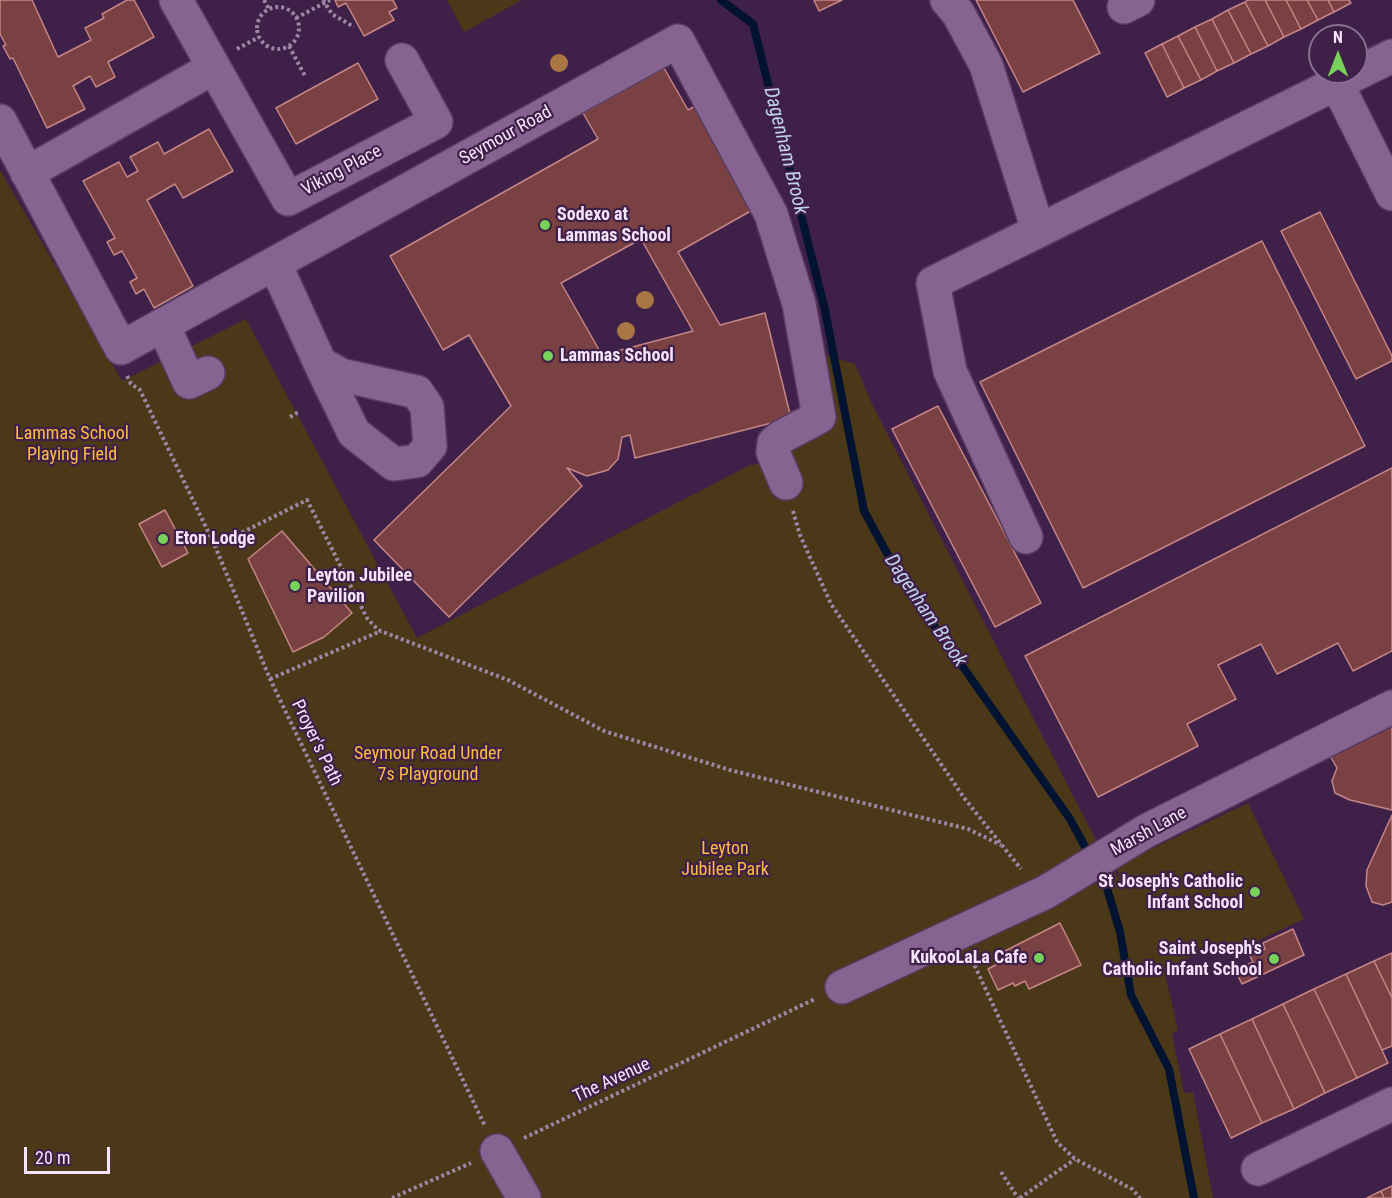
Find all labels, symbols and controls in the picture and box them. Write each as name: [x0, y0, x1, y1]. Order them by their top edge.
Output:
north arrow: [1308, 24, 1368, 84]
text: N: [1333, 28, 1343, 47]
water label: Dagenham Brook: [758, 85, 812, 217]
street label: Seymour Road: [456, 102, 556, 170]
street label: Viking Place: [298, 141, 386, 201]
place label: Sodexo at Lammas School: [557, 204, 671, 246]
marker: Sodexo at Lammas School: [538, 218, 552, 232]
place label: Lammas School: [560, 345, 674, 367]
marker: Lammas School: [541, 349, 555, 363]
park label: Lammas School Playing Field: [15, 423, 129, 466]
place label: Eton Lodge: [175, 528, 255, 550]
marker: Eton Lodge: [156, 532, 170, 546]
water label: Dagenham Brook: [878, 550, 972, 672]
place label: Leyton Jubilee Pavilion: [307, 565, 412, 608]
marker: Leyton Jubilee Pavilion: [288, 579, 302, 593]
street label: Proyer's Path: [286, 697, 346, 789]
park label: Seymour Road Under 7s Playground: [354, 743, 502, 786]
street label: Marsh Lane: [1107, 802, 1191, 862]
park label: Leyton Jubilee Park: [681, 838, 769, 880]
place label: St Joseph's Catholic Infant School: [1098, 871, 1243, 914]
marker: St Joseph's Catholic Infant School: [1248, 885, 1262, 899]
place label: Saint Joseph's Catholic Infant School: [1103, 938, 1262, 980]
place label: KukooLaLa Cafe: [911, 947, 1027, 969]
marker: KukooLaLa Cafe: [1032, 951, 1046, 965]
marker: Saint Joseph's Catholic Infant School: [1267, 952, 1281, 966]
street label: The Avenue: [570, 1054, 654, 1108]
scale bar: [27, 1135, 112, 1173]
text: 20 m: [35, 1147, 70, 1168]

